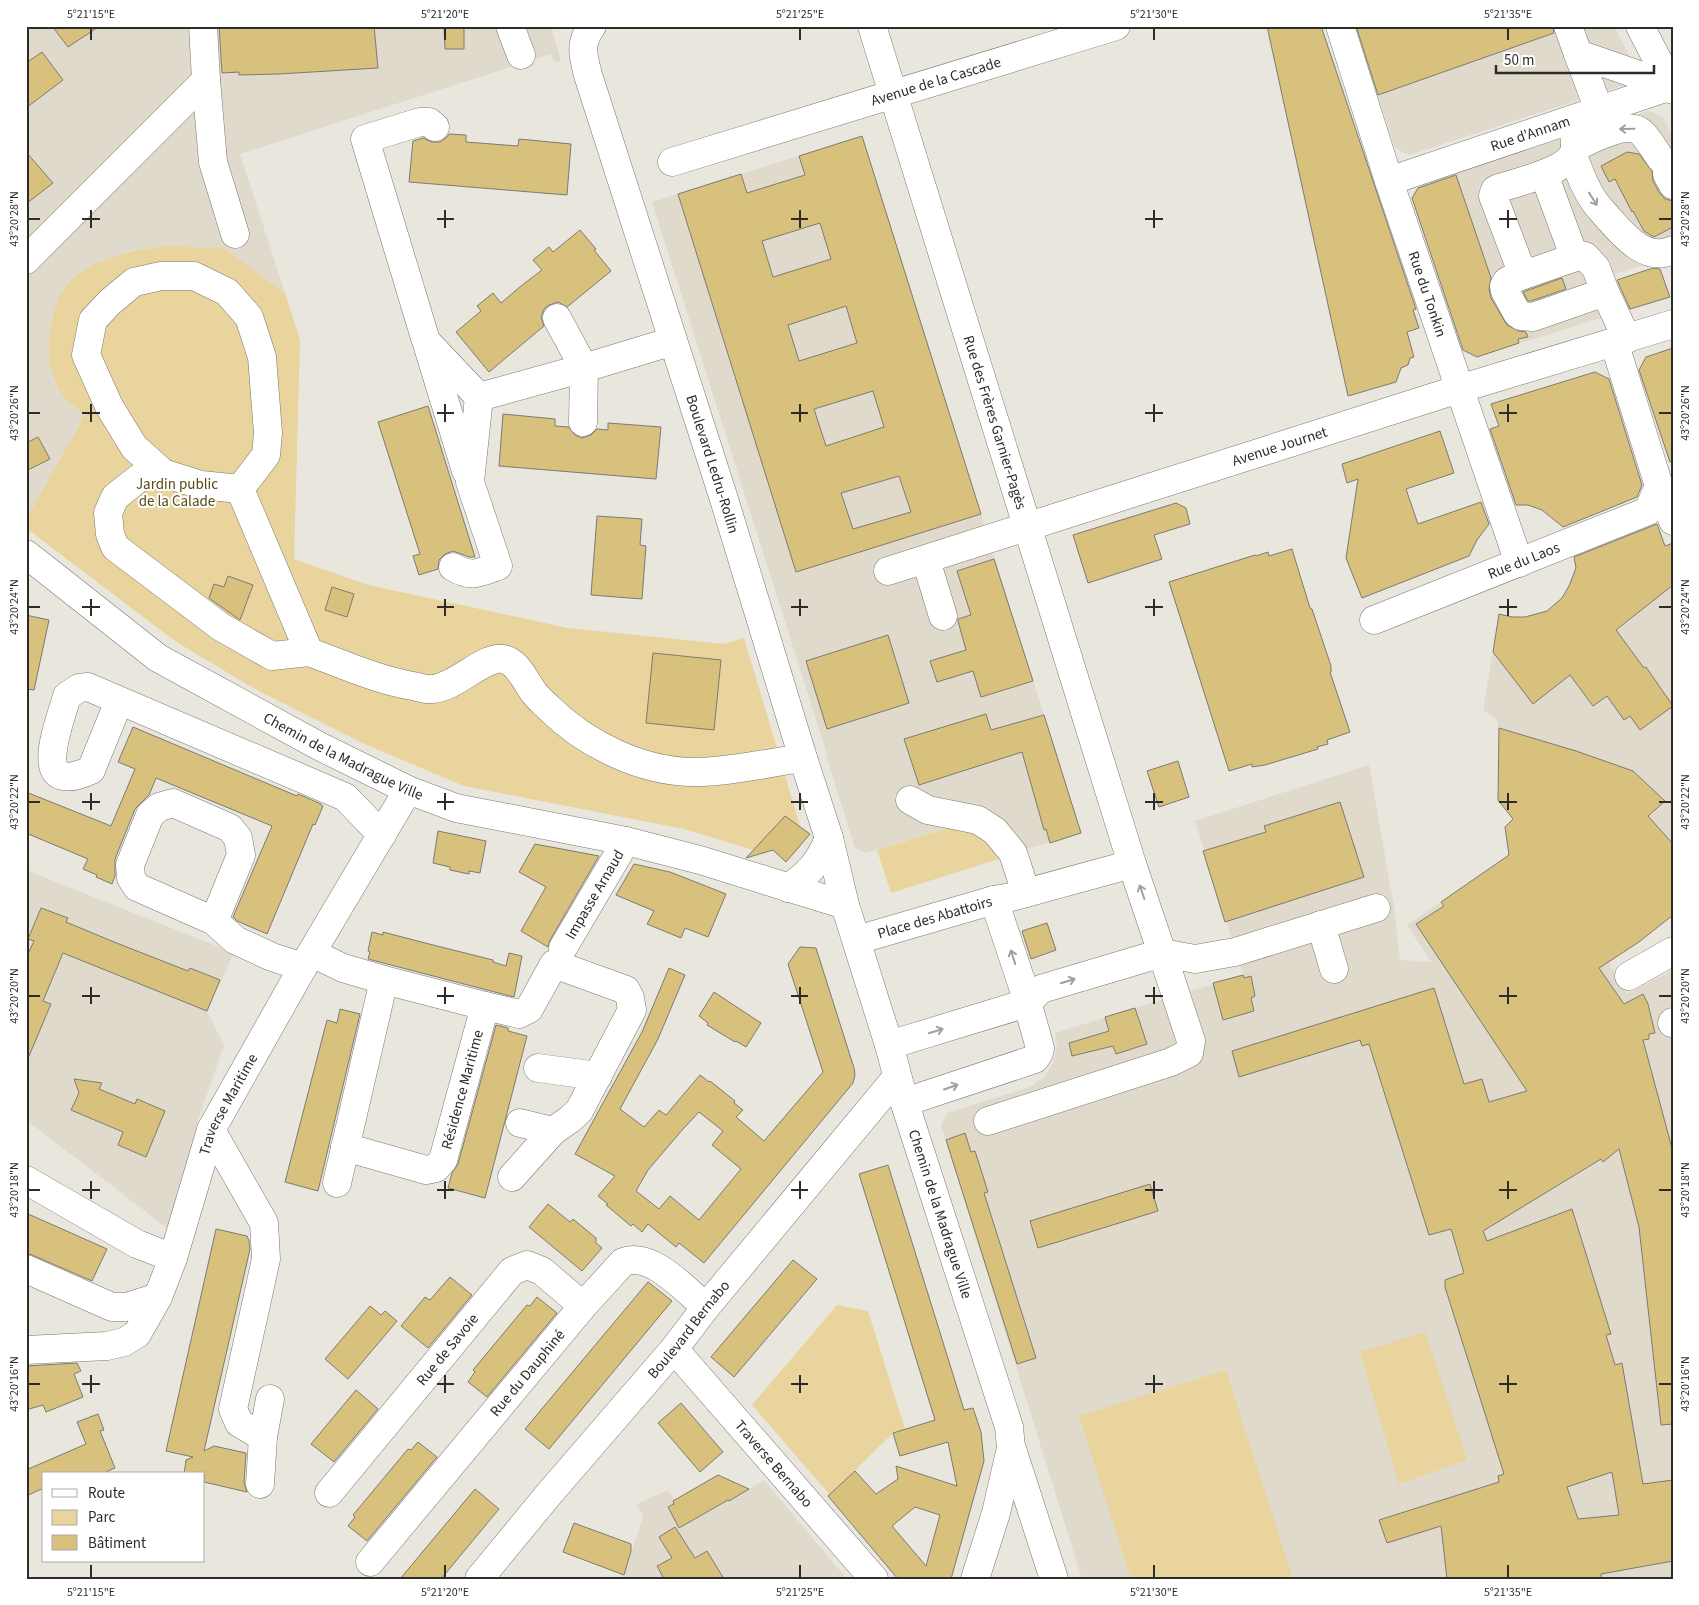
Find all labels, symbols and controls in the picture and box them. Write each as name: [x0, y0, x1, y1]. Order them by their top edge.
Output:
text: 5°21'15"E: [67, 6, 115, 23]
text: 5°21'20"E: [421, 6, 469, 23]
text: 5°21'25"E: [776, 6, 824, 23]
text: 5°21'30"E: [1130, 6, 1178, 23]
text: 5°21'35"E: [1484, 6, 1532, 23]
scale bar: [1496, 42, 1654, 74]
text: 50 m: [1504, 50, 1534, 71]
street label: Avenue de la Cascade: [868, 52, 1004, 111]
street label: Rue d'Annam: [1488, 111, 1573, 157]
one-way arrow: [1619, 124, 1635, 134]
text: 43°20'28"N: [6, 191, 23, 247]
one-way arrow: [1589, 191, 1599, 205]
text: 43°20'28"N: [1677, 191, 1694, 247]
street label: Rue du Tonkin: [1403, 248, 1451, 340]
street label: Rue des Frères Garnier-Pagès: [958, 333, 1031, 512]
text: 43°20'26"N: [6, 385, 23, 441]
text: 43°20'26"N: [1677, 385, 1694, 441]
street label: Boulevard Ledru-Rollin: [680, 392, 744, 536]
street label: Avenue Journet: [1230, 422, 1330, 472]
park label: Jardin public de la Calade: [136, 474, 218, 512]
street label: Rue du Laos: [1485, 537, 1563, 585]
text: 43°20'24"N: [6, 579, 23, 635]
text: 43°20'24"N: [1677, 579, 1694, 635]
street label: Chemin de la Madrague Ville: [259, 708, 426, 806]
text: 43°20'22"N: [6, 774, 23, 830]
text: 43°20'22"N: [1677, 774, 1694, 830]
street label: Impasse Arnaud: [560, 846, 630, 944]
one-way arrow: [1136, 884, 1146, 900]
street label: Place des Abattoirs: [875, 891, 995, 944]
one-way arrow: [1008, 949, 1017, 965]
text: 43°20'20"N: [6, 968, 23, 1024]
text: 43°20'20"N: [1677, 968, 1694, 1024]
one-way arrow: [1060, 975, 1076, 985]
one-way arrow: [927, 1026, 943, 1036]
street label: Résidence Maritime: [436, 1028, 489, 1152]
street label: Traverse Maritime: [194, 1050, 263, 1158]
one-way arrow: [943, 1081, 959, 1091]
street label: Chemin de la Madrague Ville: [903, 1127, 977, 1302]
text: 43°20'18"N: [6, 1162, 23, 1218]
text: 43°20'18"N: [1677, 1162, 1694, 1218]
street label: Boulevard Bernabo: [643, 1276, 735, 1383]
street label: Rue de Savoie: [412, 1309, 484, 1390]
street label: Rue du Dauphiné: [485, 1325, 570, 1421]
text: 43°20'16"N: [6, 1356, 23, 1412]
text: 43°20'16"N: [1677, 1356, 1694, 1412]
street label: Traverse Bernabo: [729, 1416, 817, 1512]
legend: [42, 1472, 205, 1562]
text: Route: [88, 1483, 125, 1504]
text: Parc: [88, 1507, 115, 1528]
text: Bâtiment: [88, 1533, 146, 1554]
text: 5°21'15"E: [67, 1584, 115, 1601]
text: 5°21'20"E: [421, 1584, 469, 1601]
text: 5°21'25"E: [776, 1584, 824, 1601]
text: 5°21'30"E: [1130, 1584, 1178, 1601]
text: 5°21'35"E: [1484, 1584, 1532, 1601]

